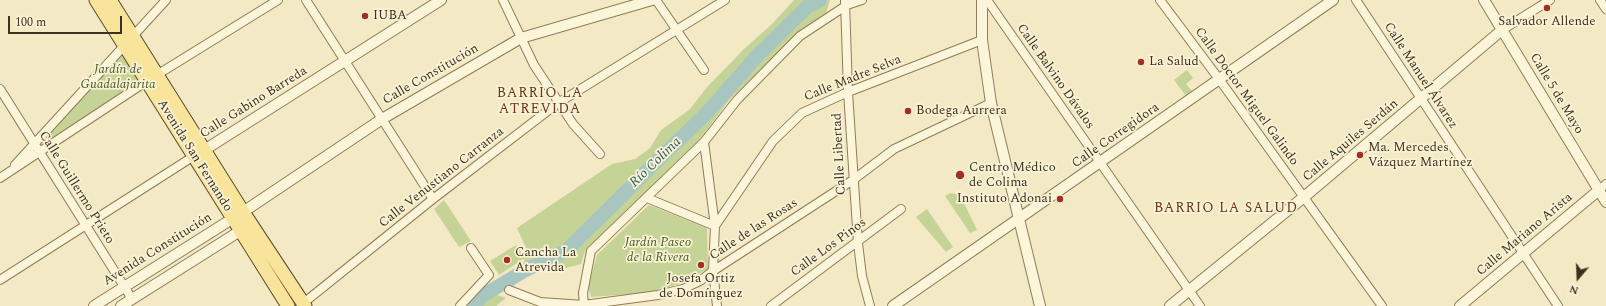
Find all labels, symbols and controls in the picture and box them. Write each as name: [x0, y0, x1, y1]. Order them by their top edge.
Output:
marker: Salvador Allende: [1542, 3, 1552, 13]
scale bar: [10, 8, 124, 34]
place label: IUBA: [373, 8, 407, 24]
marker: IUBA: [360, 11, 370, 21]
text: 100 m: [15, 13, 46, 32]
place label: Salvador Allende: [1498, 14, 1596, 30]
street label: Calle Manuel Álvarez: [1380, 20, 1460, 132]
street label: Calle Balvino Dávalos: [1013, 21, 1097, 133]
street label: Calle Doctor Miguel Galindo: [1191, 25, 1301, 169]
street label: Calle Constitución: [380, 41, 482, 109]
street label: Calle 5 de Mayo: [1526, 51, 1586, 137]
street label: Calle Madre Selva: [802, 52, 904, 106]
place label: La Salud: [1149, 54, 1199, 70]
marker: La Salud: [1136, 57, 1146, 67]
park label: Jardín de Guadalajarita: [80, 62, 156, 93]
street label: Calle Gabino Barreda: [197, 64, 311, 142]
district label: BARRIO LA ATREVIDA: [497, 86, 583, 118]
street label: Avenida San Fernando: [153, 97, 235, 215]
street label: Calle Aquiles Serdán: [1300, 97, 1402, 185]
street label: Calle Corregidora: [1069, 100, 1163, 172]
place label: Bodega Aurrera: [916, 103, 1007, 119]
marker: Bodega Aurrera: [903, 106, 913, 116]
street label: Calle Libertad: [830, 113, 850, 195]
street label: Calle Venustiano Carranza: [376, 124, 508, 232]
street label: Calle Guillermo Prieto: [35, 129, 117, 247]
water label: Río Colima: [627, 134, 685, 192]
place label: Ma. Mercedes Vázquez Martínez: [1368, 140, 1472, 171]
marker: Ma. Mercedes Vázquez Martínez: [1355, 150, 1365, 160]
place label: Centro Médico de Colima: [969, 160, 1056, 191]
marker: Centro Médico de Colima: [954, 169, 966, 181]
street label: Calle Mariano Arista: [1474, 190, 1576, 280]
place label: Instituto Adonai: [957, 191, 1052, 207]
marker: Instituto Adonai: [1055, 194, 1065, 204]
street label: Calle de las Rosas: [707, 196, 801, 264]
district label: BARRIO LA SALUD: [1154, 201, 1298, 217]
street label: Avenida Constitución: [101, 210, 215, 290]
street label: Calle Los Pinos: [788, 215, 870, 281]
park label: Jardín Paseo de la Rivera: [625, 235, 691, 266]
place label: Cancha La Atrevida: [515, 245, 576, 276]
marker: Cancha La Atrevida: [502, 255, 512, 265]
north arrow: [1558, 258, 1598, 298]
marker: Josefa Ortiz de Domínguez: [696, 260, 706, 270]
place label: Josefa Ortiz de Domínguez: [659, 271, 743, 302]
text: N: [1567, 280, 1581, 299]

